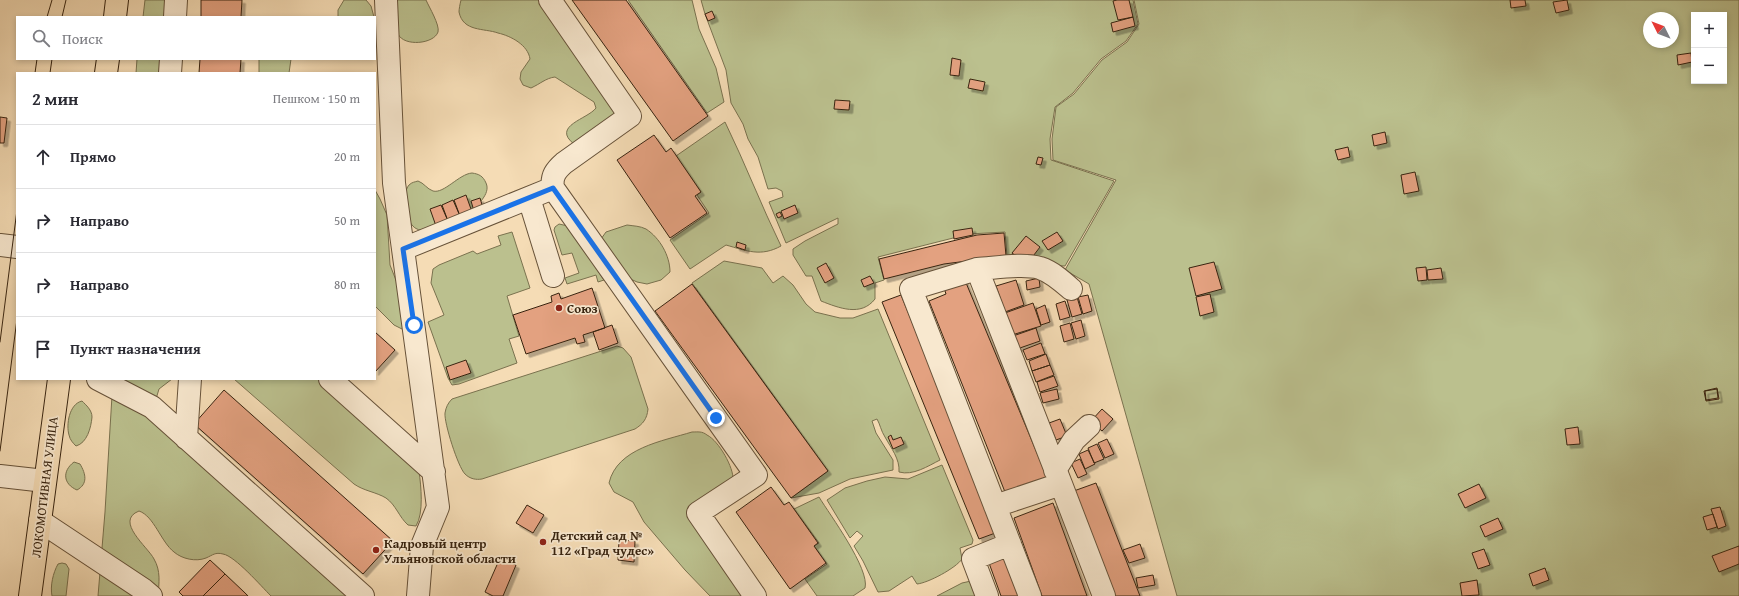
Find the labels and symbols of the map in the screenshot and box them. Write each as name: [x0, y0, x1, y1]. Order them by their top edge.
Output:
north arrow: [1643, 12, 1679, 48]
place label: Союз: [567, 299, 598, 318]
marker: Союз: [554, 303, 564, 313]
route start: [405, 316, 423, 334]
route end: [707, 409, 725, 427]
street label: ЛОКОМОТИВНАЯ УЛИЦА: [26, 415, 63, 559]
place label: Детский сад № 112 «Град чудес»: [550, 526, 654, 560]
place label: Кадровый центр Ульяновской области: [384, 534, 516, 568]
marker: Детский сад № 112 «Град чудес»: [538, 537, 548, 547]
marker: Кадровый центр Ульяновской области: [371, 545, 381, 555]

